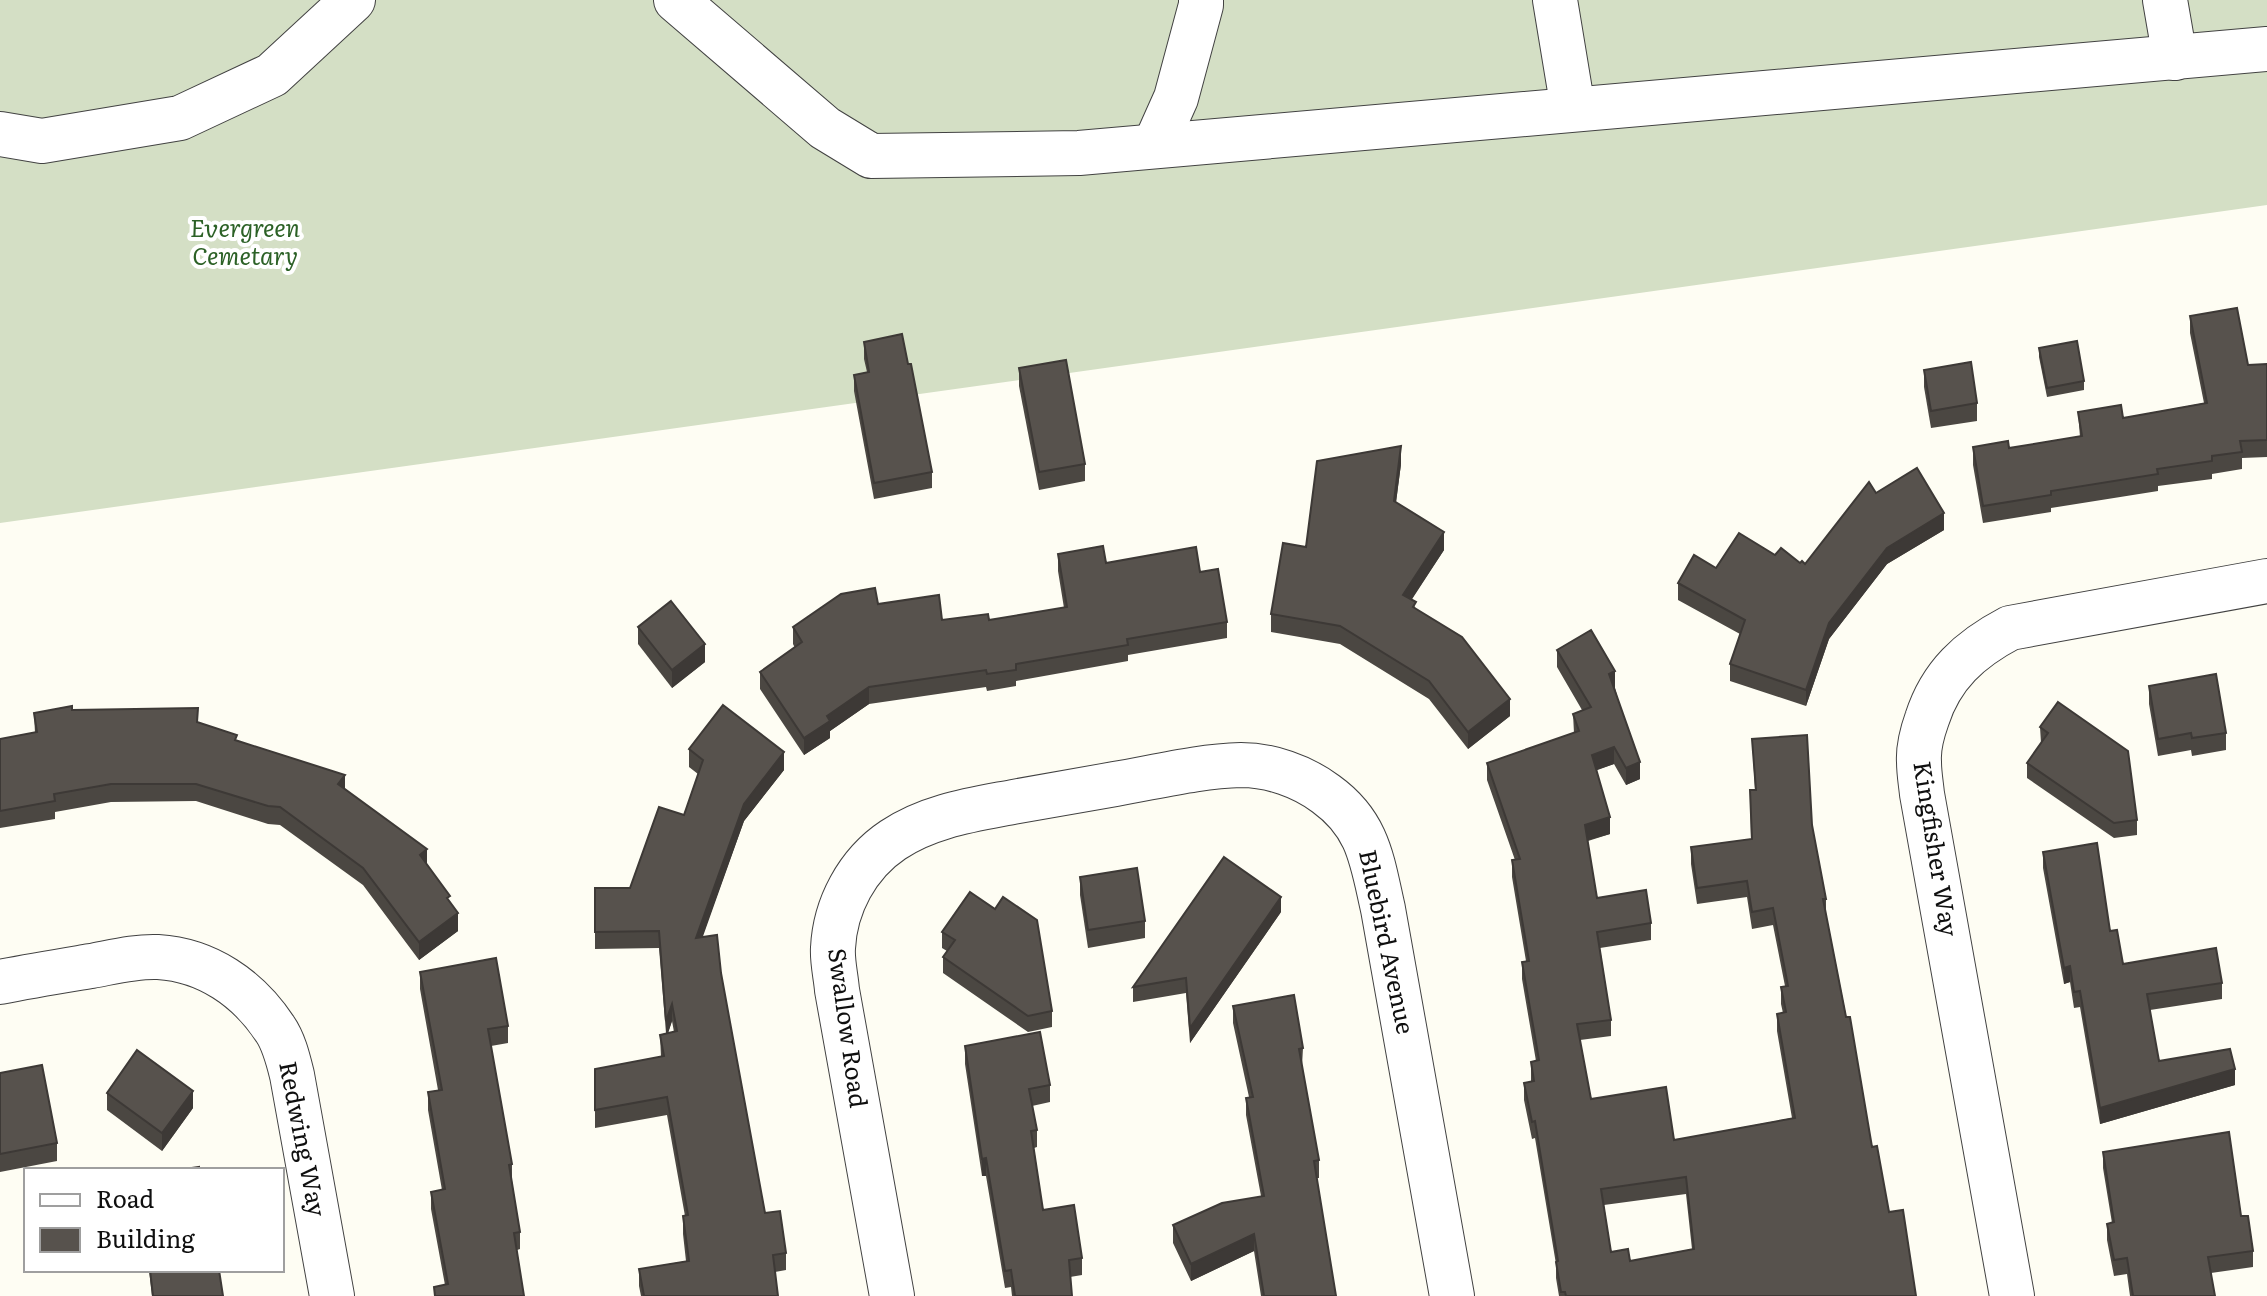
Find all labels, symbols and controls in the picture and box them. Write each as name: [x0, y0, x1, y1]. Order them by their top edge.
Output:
park label: Evergreen Cemetary: [190, 209, 300, 272]
street label: Kingfisher Way: [1906, 758, 1969, 939]
street label: Bluebird Avenue: [1352, 846, 1425, 1037]
street label: Swallow Road: [821, 946, 878, 1110]
street label: Redwing Way: [272, 1058, 337, 1219]
legend: [24, 1168, 284, 1272]
text: Road: [96, 1180, 155, 1215]
text: Building: [96, 1220, 195, 1255]

